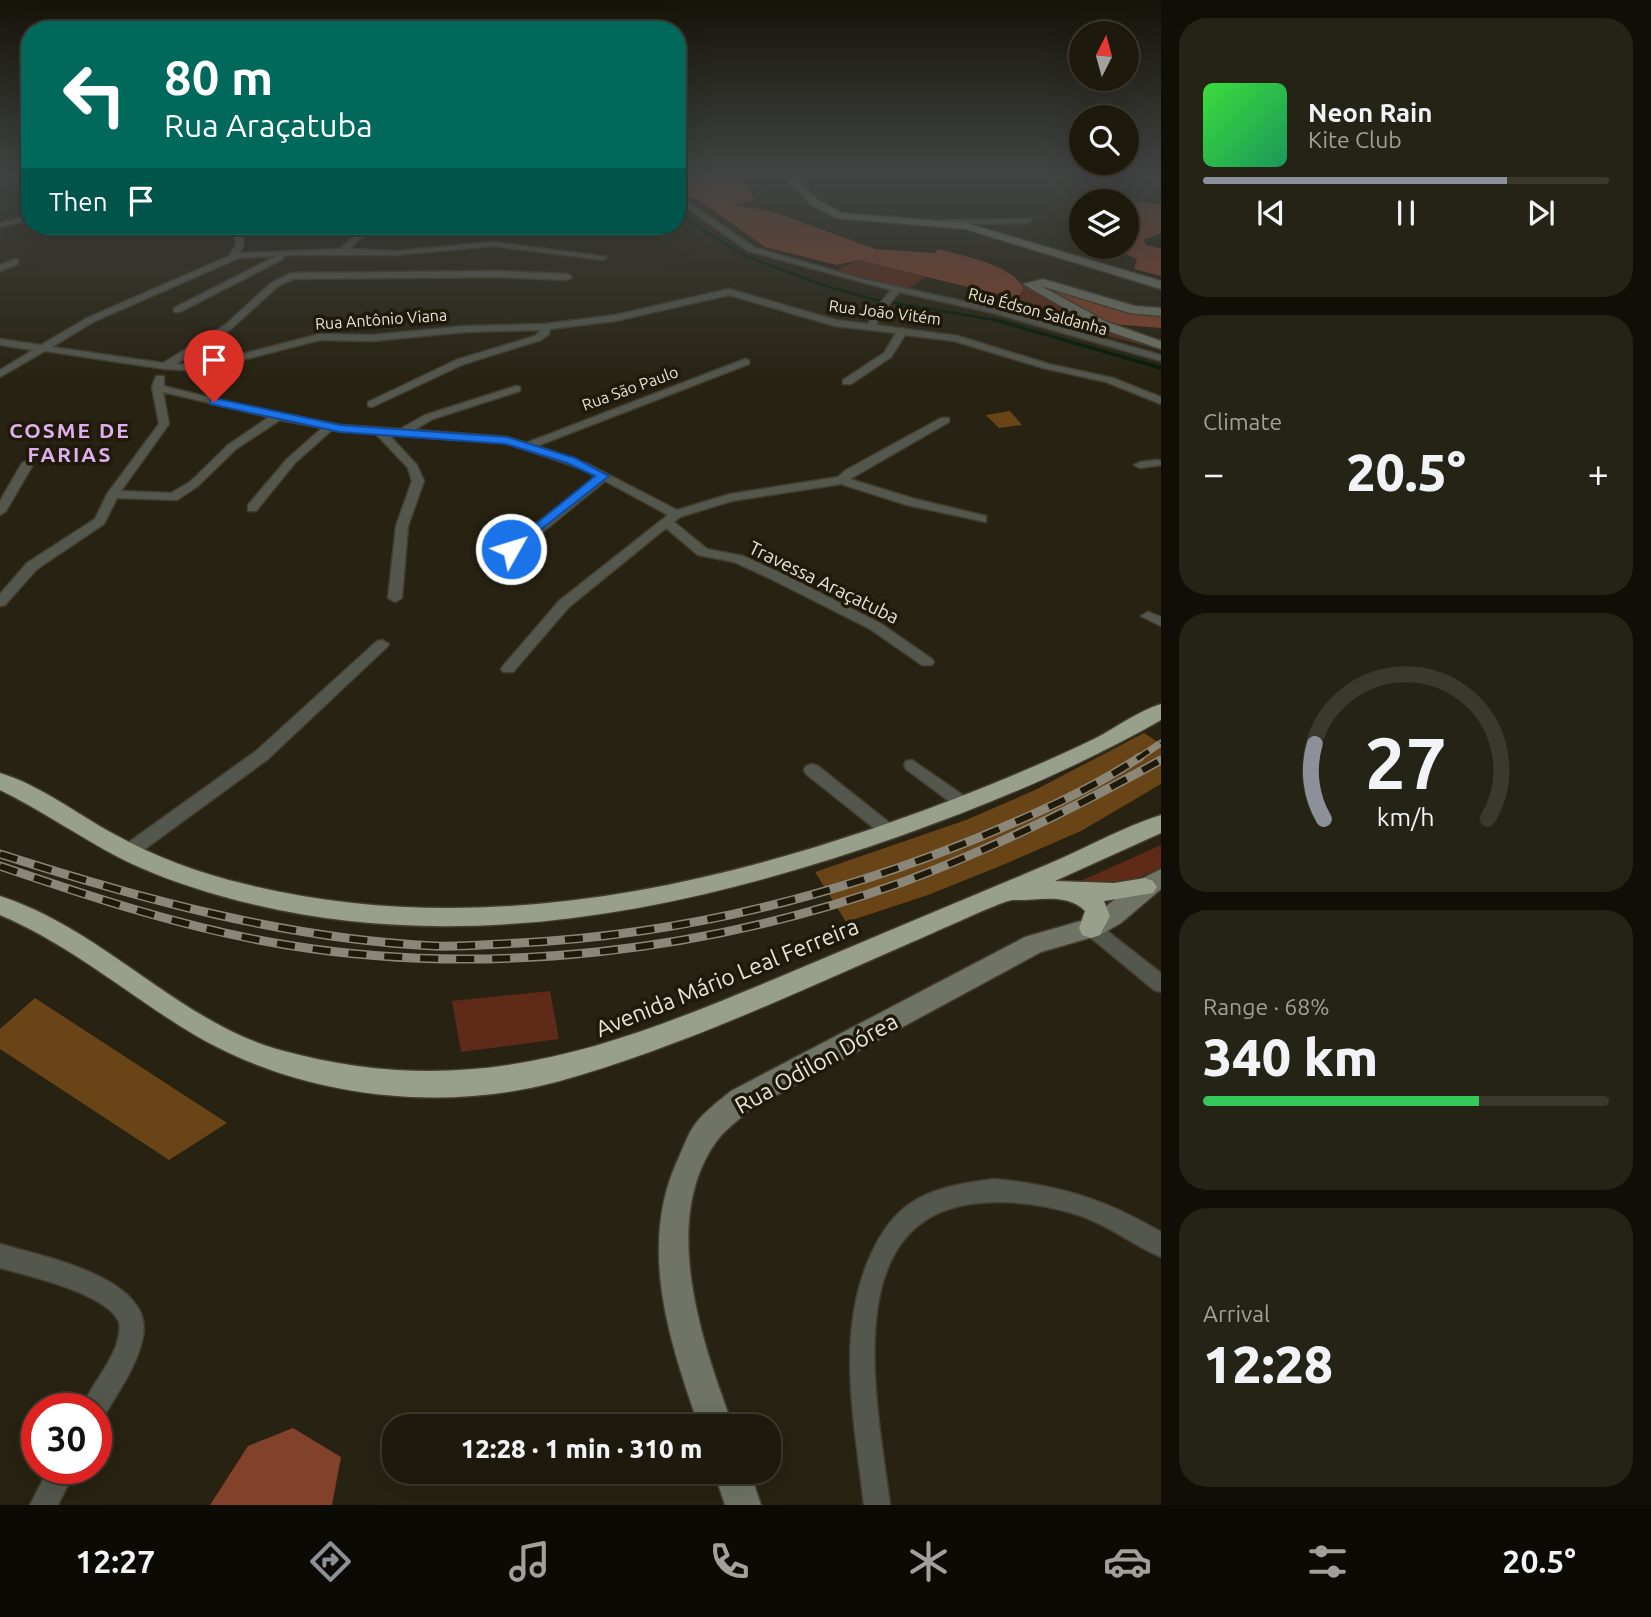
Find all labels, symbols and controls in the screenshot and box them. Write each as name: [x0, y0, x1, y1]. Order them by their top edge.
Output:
north arrow: [1069, 21, 1139, 91]
map controls: [1069, 21, 1139, 259]
icon: left: [49, 49, 140, 140]
text: 80 m: [164, 49, 273, 104]
text: Neon Rain: [1308, 98, 1433, 127]
button: search: [1069, 105, 1139, 175]
text: Rua Araçatuba: [164, 107, 373, 143]
text: Kite Club: [1308, 127, 1402, 152]
icon: arrive: [122, 182, 160, 220]
text: Then: [49, 187, 108, 216]
button: layers: [1069, 189, 1139, 259]
icon: previous: [1252, 194, 1290, 232]
icon: pause: [1387, 194, 1425, 232]
icon: next: [1522, 194, 1560, 232]
street label: Rua Édson Saldanha: [967, 282, 1110, 338]
street label: Rua João Vitém: [828, 296, 942, 328]
street label: Rua Antônio Viana: [314, 305, 448, 333]
pin: [184, 330, 244, 402]
icon: arrive: [195, 341, 233, 379]
street label: Rua São Paulo: [579, 362, 681, 414]
text: Climate: [1203, 409, 1282, 434]
district label: COSME DE FARIAS: [9, 418, 131, 466]
text: 20.5°: [1346, 443, 1466, 501]
text: −: [1203, 452, 1224, 494]
text: +: [1588, 452, 1609, 494]
position arrow: [474, 512, 548, 586]
street label: Travessa Araçatuba: [745, 536, 903, 628]
text: 27: [1365, 721, 1447, 803]
text: km/h: [1377, 802, 1435, 830]
street label: Avenida Mário Leal Ferreira: [592, 913, 862, 1041]
text: Range · 68%: [1203, 994, 1330, 1019]
street label: Rua Odilon Dórea: [730, 1008, 902, 1118]
text: 340 km: [1203, 1028, 1378, 1086]
text: Arrival: [1203, 1301, 1270, 1326]
text: 12:28: [1203, 1335, 1333, 1393]
speed limit sign: 30: [21, 1393, 112, 1484]
text: 12:28 · 1 min · 310 m: [461, 1434, 702, 1463]
icon: directions: [306, 1537, 355, 1586]
icon: music: [505, 1537, 554, 1586]
icon: phone: [705, 1537, 754, 1586]
icon: climate: [904, 1537, 953, 1586]
icon: car: [1103, 1537, 1152, 1586]
icon: filters: [1303, 1537, 1352, 1586]
text: 12:27: [75, 1543, 155, 1579]
text: 20.5°: [1502, 1543, 1576, 1579]

